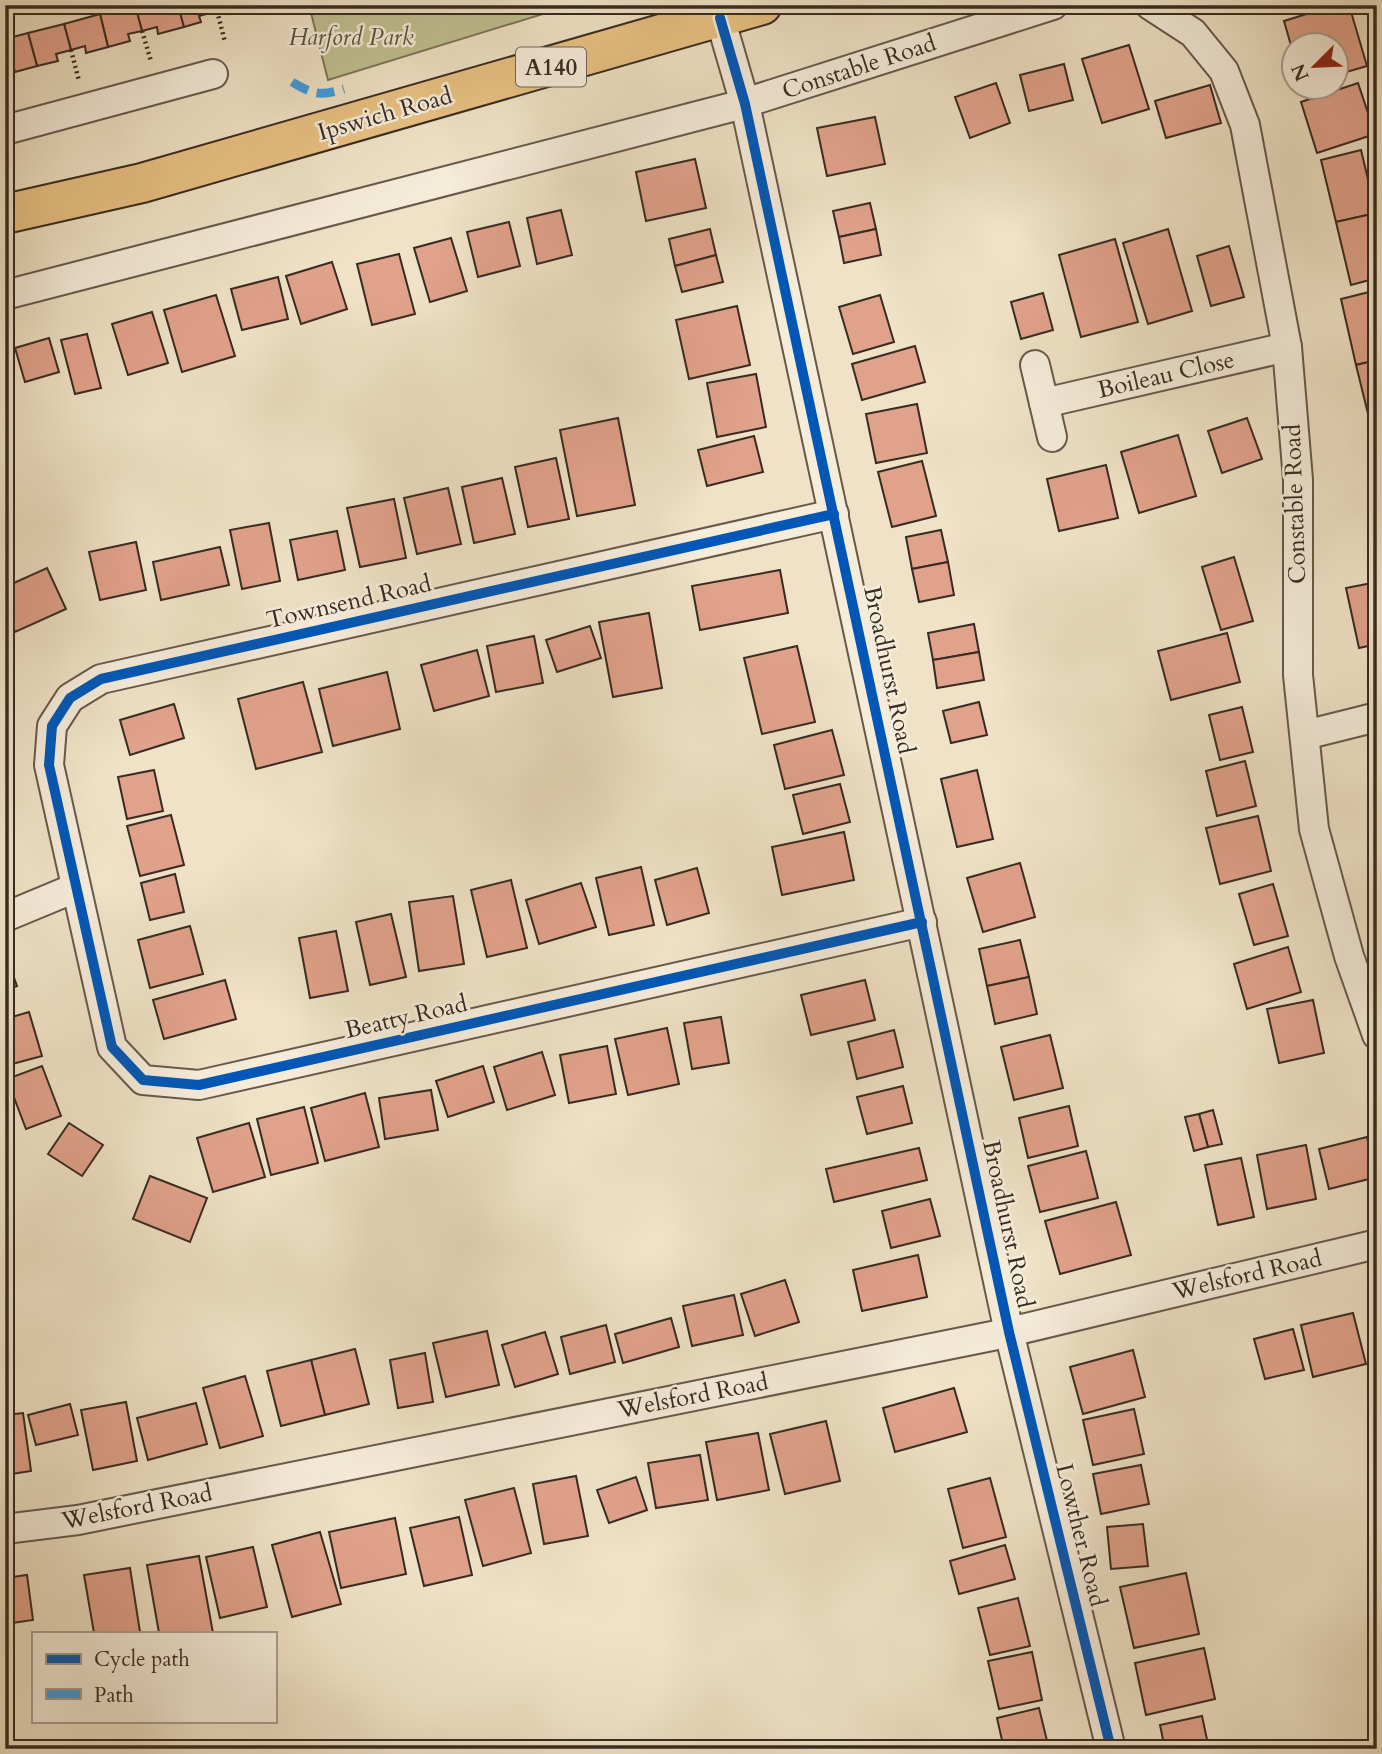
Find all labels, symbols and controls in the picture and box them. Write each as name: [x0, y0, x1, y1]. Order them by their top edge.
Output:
park label: Harford Park: [288, 21, 414, 54]
street label: Constable Road: [778, 27, 940, 107]
north arrow: [1280, 32, 1350, 102]
road number: A140: [516, 48, 586, 86]
text: N: [1285, 59, 1316, 85]
street label: Ipswich Road: [314, 79, 456, 149]
street label: Boileau Close: [1094, 343, 1238, 407]
street label: Constable Road: [1276, 423, 1314, 585]
street label: Townsend Road: [263, 567, 435, 637]
street label: Broadhurst Road: [855, 583, 923, 757]
street label: Beatty Road: [342, 987, 471, 1047]
street label: Broadhurst Road: [974, 1137, 1042, 1311]
street label: Welsford Road: [1168, 1242, 1325, 1308]
street label: Welsford Road: [614, 1365, 771, 1427]
street label: Lowther Road: [1047, 1460, 1115, 1610]
street label: Welsford Road: [58, 1476, 215, 1538]
legend: [32, 1632, 276, 1722]
text: Cycle path: [94, 1645, 190, 1674]
text: Path: [94, 1681, 134, 1710]

